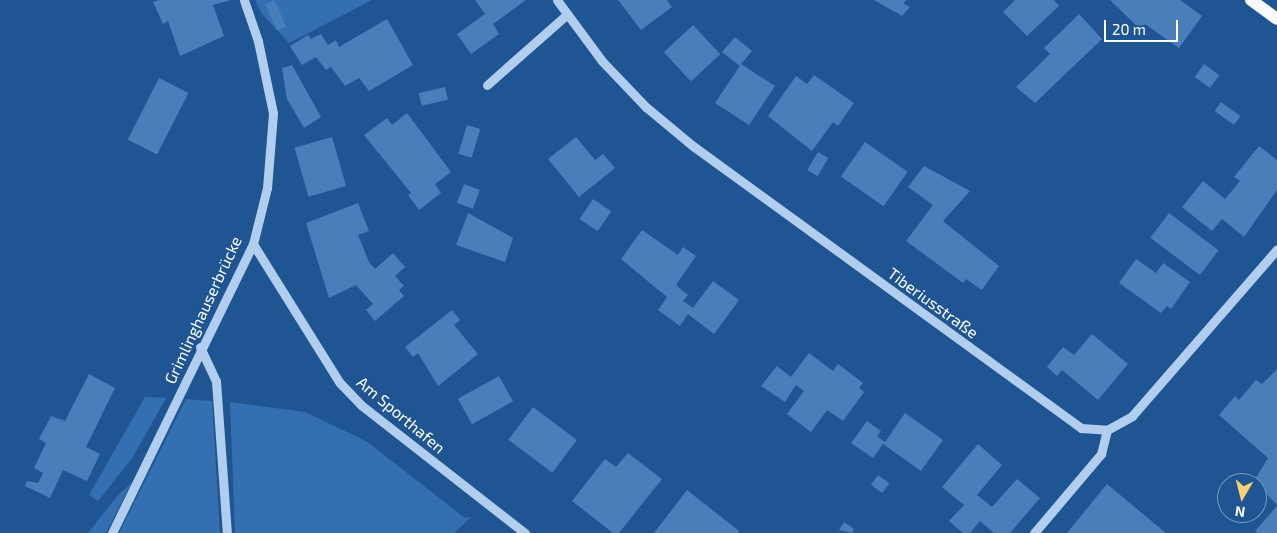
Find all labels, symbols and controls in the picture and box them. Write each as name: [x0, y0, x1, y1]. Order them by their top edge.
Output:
scale bar: [1107, 10, 1181, 42]
text: 20 m: [1112, 20, 1146, 38]
street label: Grimlinghauserbrücke: [160, 233, 246, 387]
street label: Tiberiusstraße: [884, 264, 982, 342]
street label: Am Sporthafen: [353, 373, 449, 457]
north arrow: [1217, 473, 1267, 523]
text: N: [1234, 503, 1246, 521]

